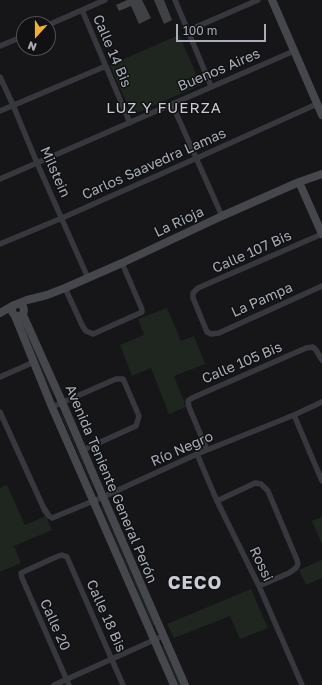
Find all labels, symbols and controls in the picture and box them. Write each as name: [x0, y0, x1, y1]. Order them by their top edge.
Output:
street label: Calle 14 Bis: [89, 12, 135, 90]
north arrow: [16, 16, 56, 56]
scale bar: [178, 16, 268, 42]
text: 100 m: [183, 23, 217, 38]
text: N: [26, 39, 38, 54]
street label: Buenos Aires: [175, 45, 263, 95]
district label: LUZ Y FUERZA: [106, 99, 222, 117]
street label: Carlos Saavedra Lamas: [79, 125, 229, 203]
street label: Milstein: [36, 144, 74, 200]
street label: La Rioja: [151, 203, 207, 241]
street label: Calle 107 Bis: [210, 227, 294, 277]
street label: La Pampa: [229, 279, 295, 321]
street label: Calle 105 Bis: [199, 339, 285, 387]
street label: Avenida Teniente General Perón: [62, 382, 160, 586]
street label: Río Negro: [148, 428, 216, 470]
street label: Rossi: [246, 544, 276, 584]
district label: CECO: [168, 572, 222, 594]
street label: Calle 18 Bis: [83, 577, 129, 655]
street label: Calle 20: [36, 597, 74, 653]

